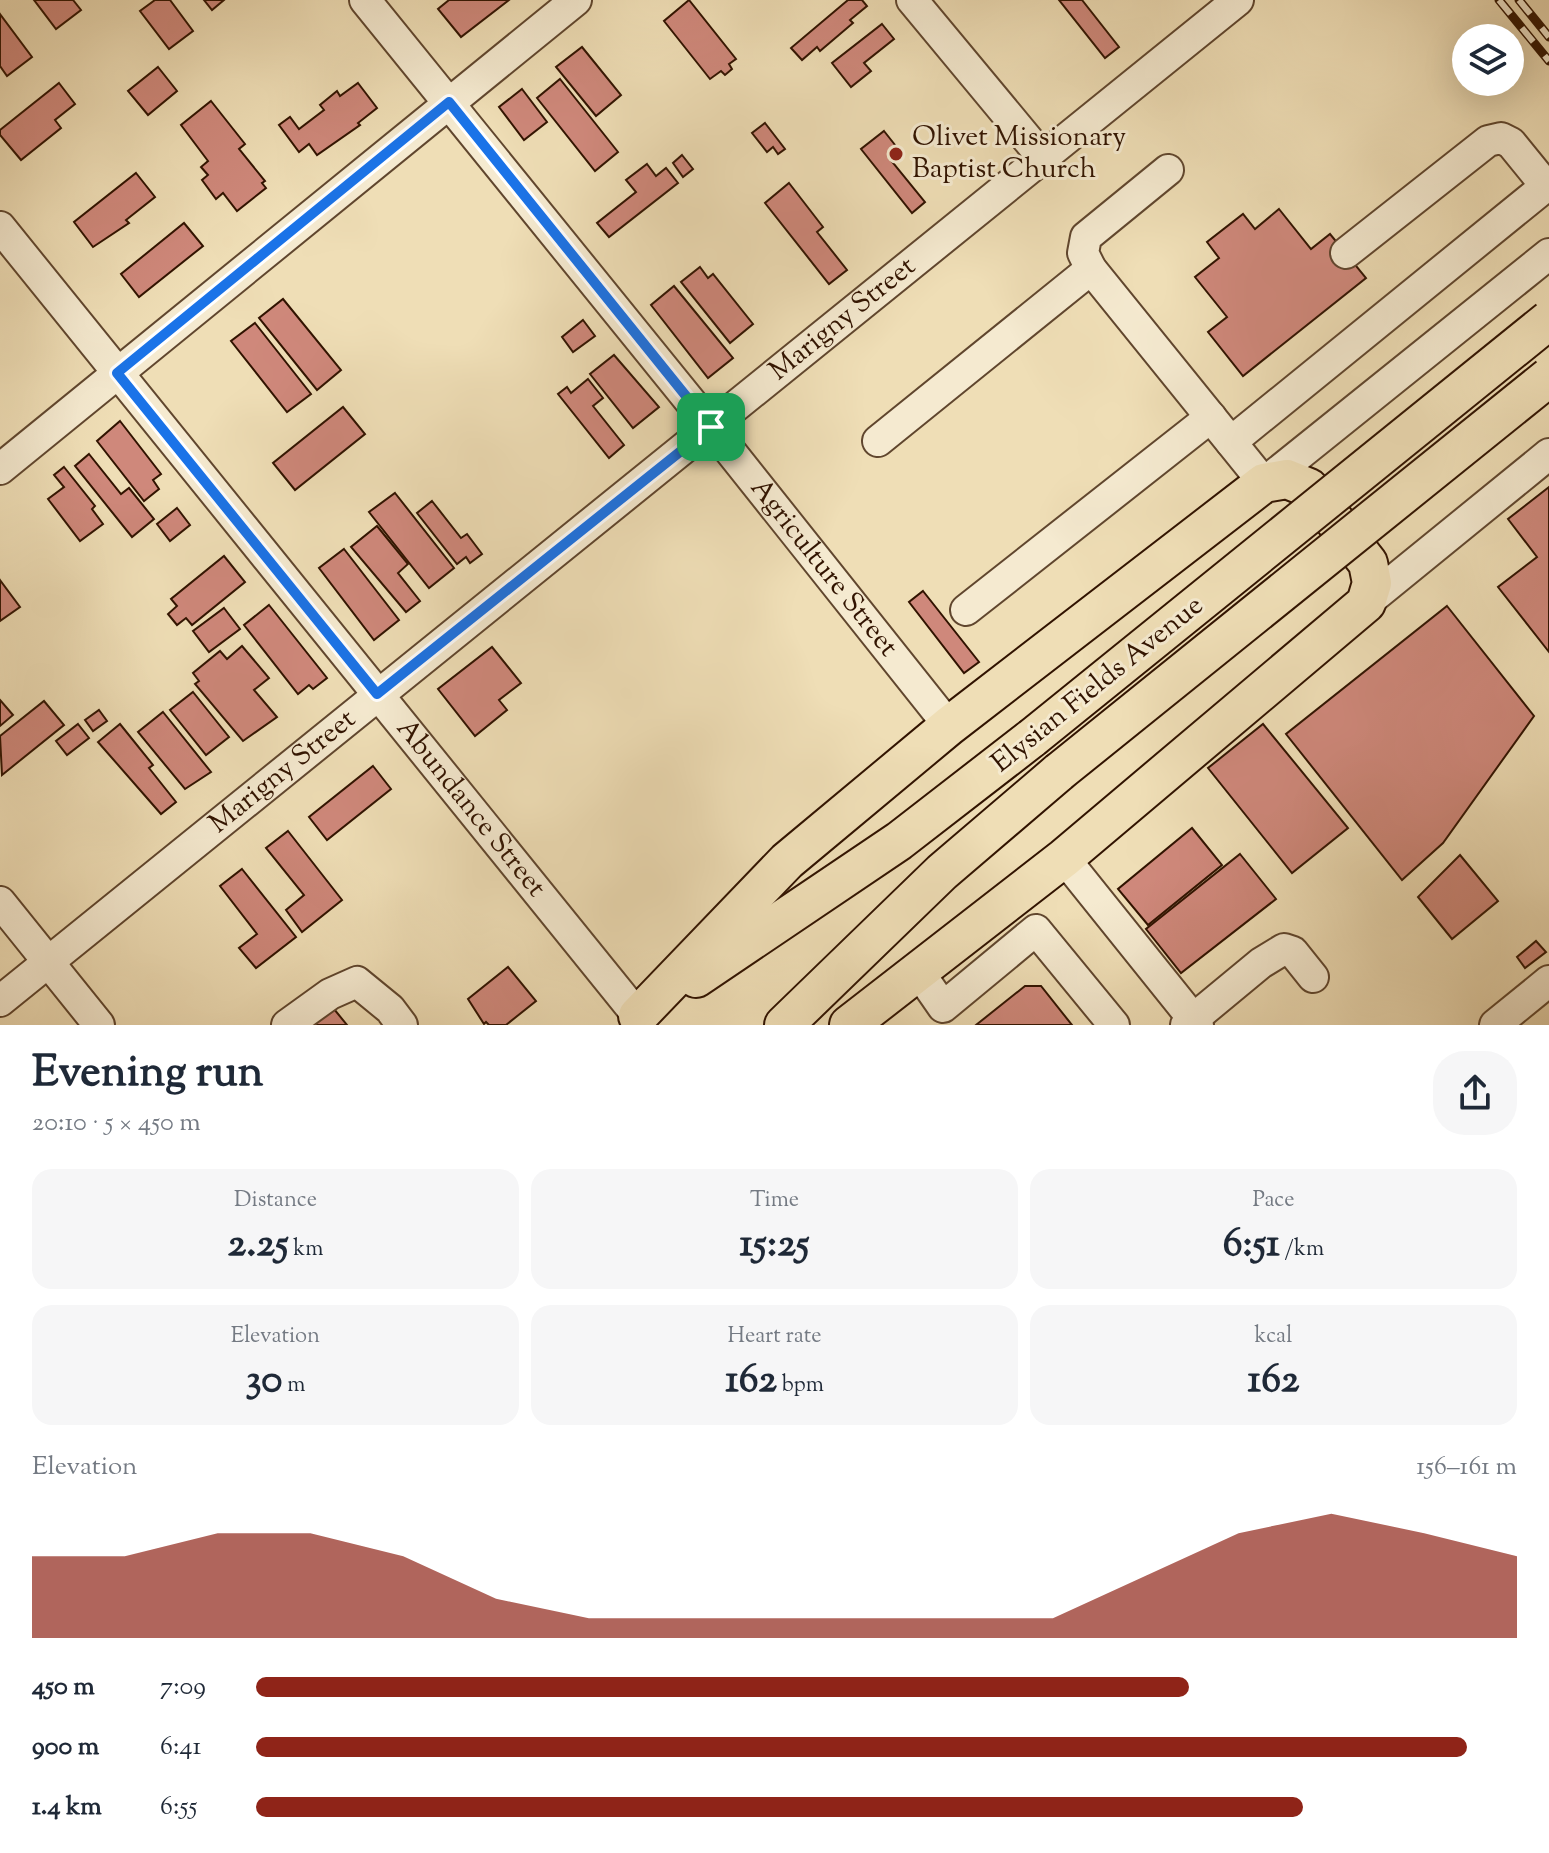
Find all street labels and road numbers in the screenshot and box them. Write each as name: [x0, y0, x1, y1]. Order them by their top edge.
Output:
street label: Marigny Street: [761, 248, 925, 391]
street label: Agriculture Street: [740, 470, 907, 666]
street label: Elysian Fields Avenue: [983, 587, 1213, 783]
street label: Marigny Street: [201, 700, 365, 844]
street label: Abundance Street: [386, 711, 555, 907]

